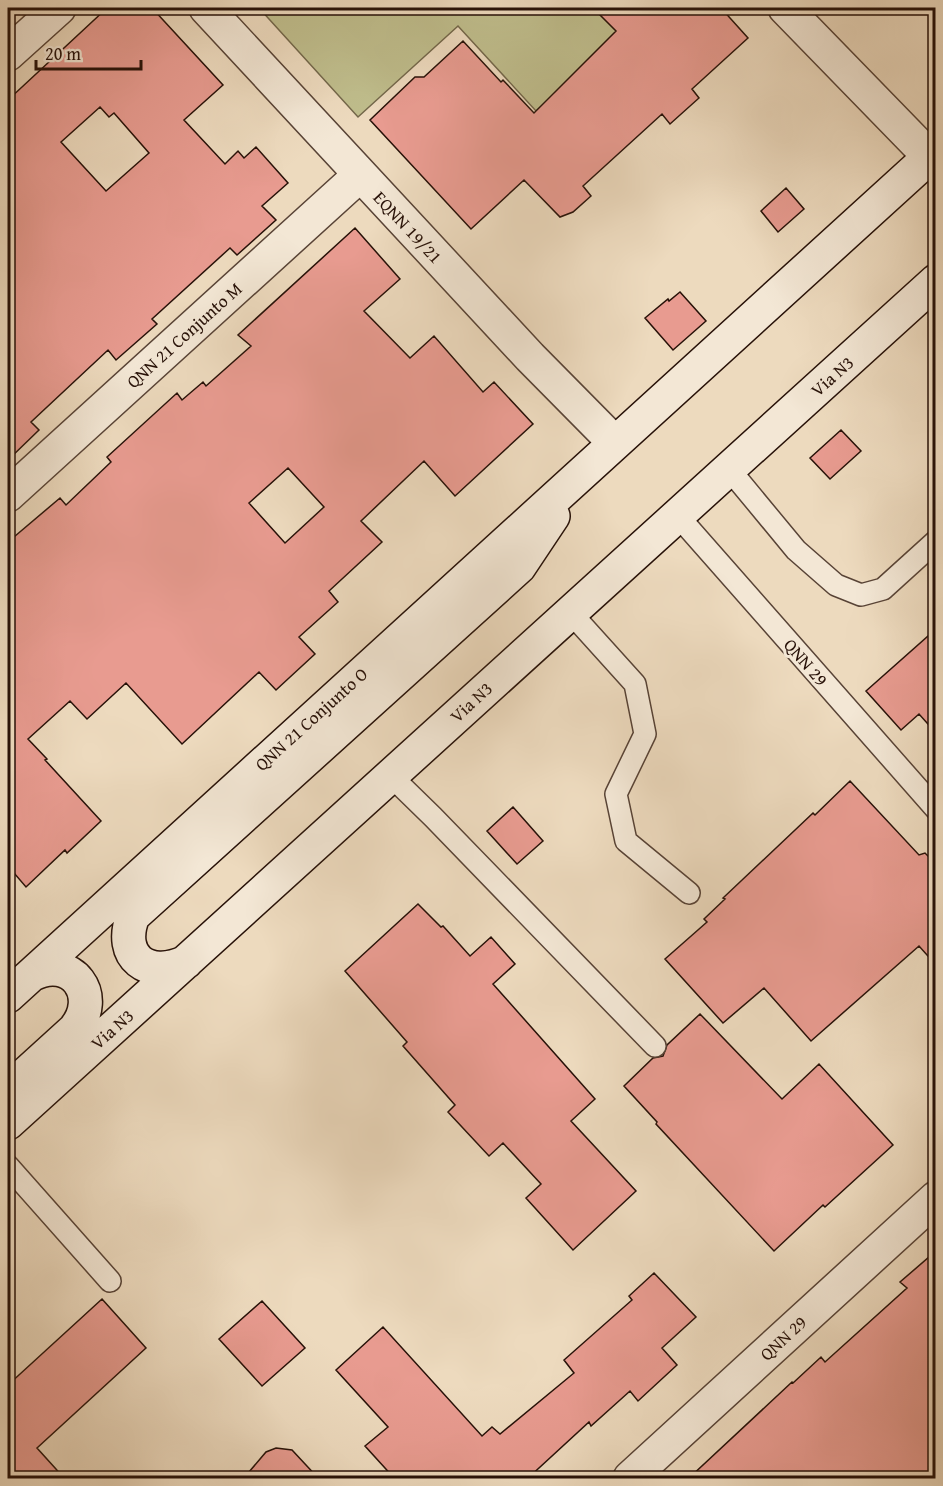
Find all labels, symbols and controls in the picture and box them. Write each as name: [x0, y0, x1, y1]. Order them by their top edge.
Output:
scale bar: [36, 33, 141, 71]
text: 20 m: [45, 40, 81, 67]
street label: EQNN 19/21: [367, 185, 449, 269]
street label: QNN 21 Conjunto M: [120, 275, 248, 394]
street label: Via N3: [804, 349, 860, 403]
street label: QNN 29: [778, 632, 834, 692]
street label: QNN 21 Conjunto O: [248, 661, 374, 777]
street label: Via N3: [444, 675, 498, 729]
street label: Via N3: [84, 1002, 140, 1056]
street label: QNN 29: [753, 1309, 813, 1367]

